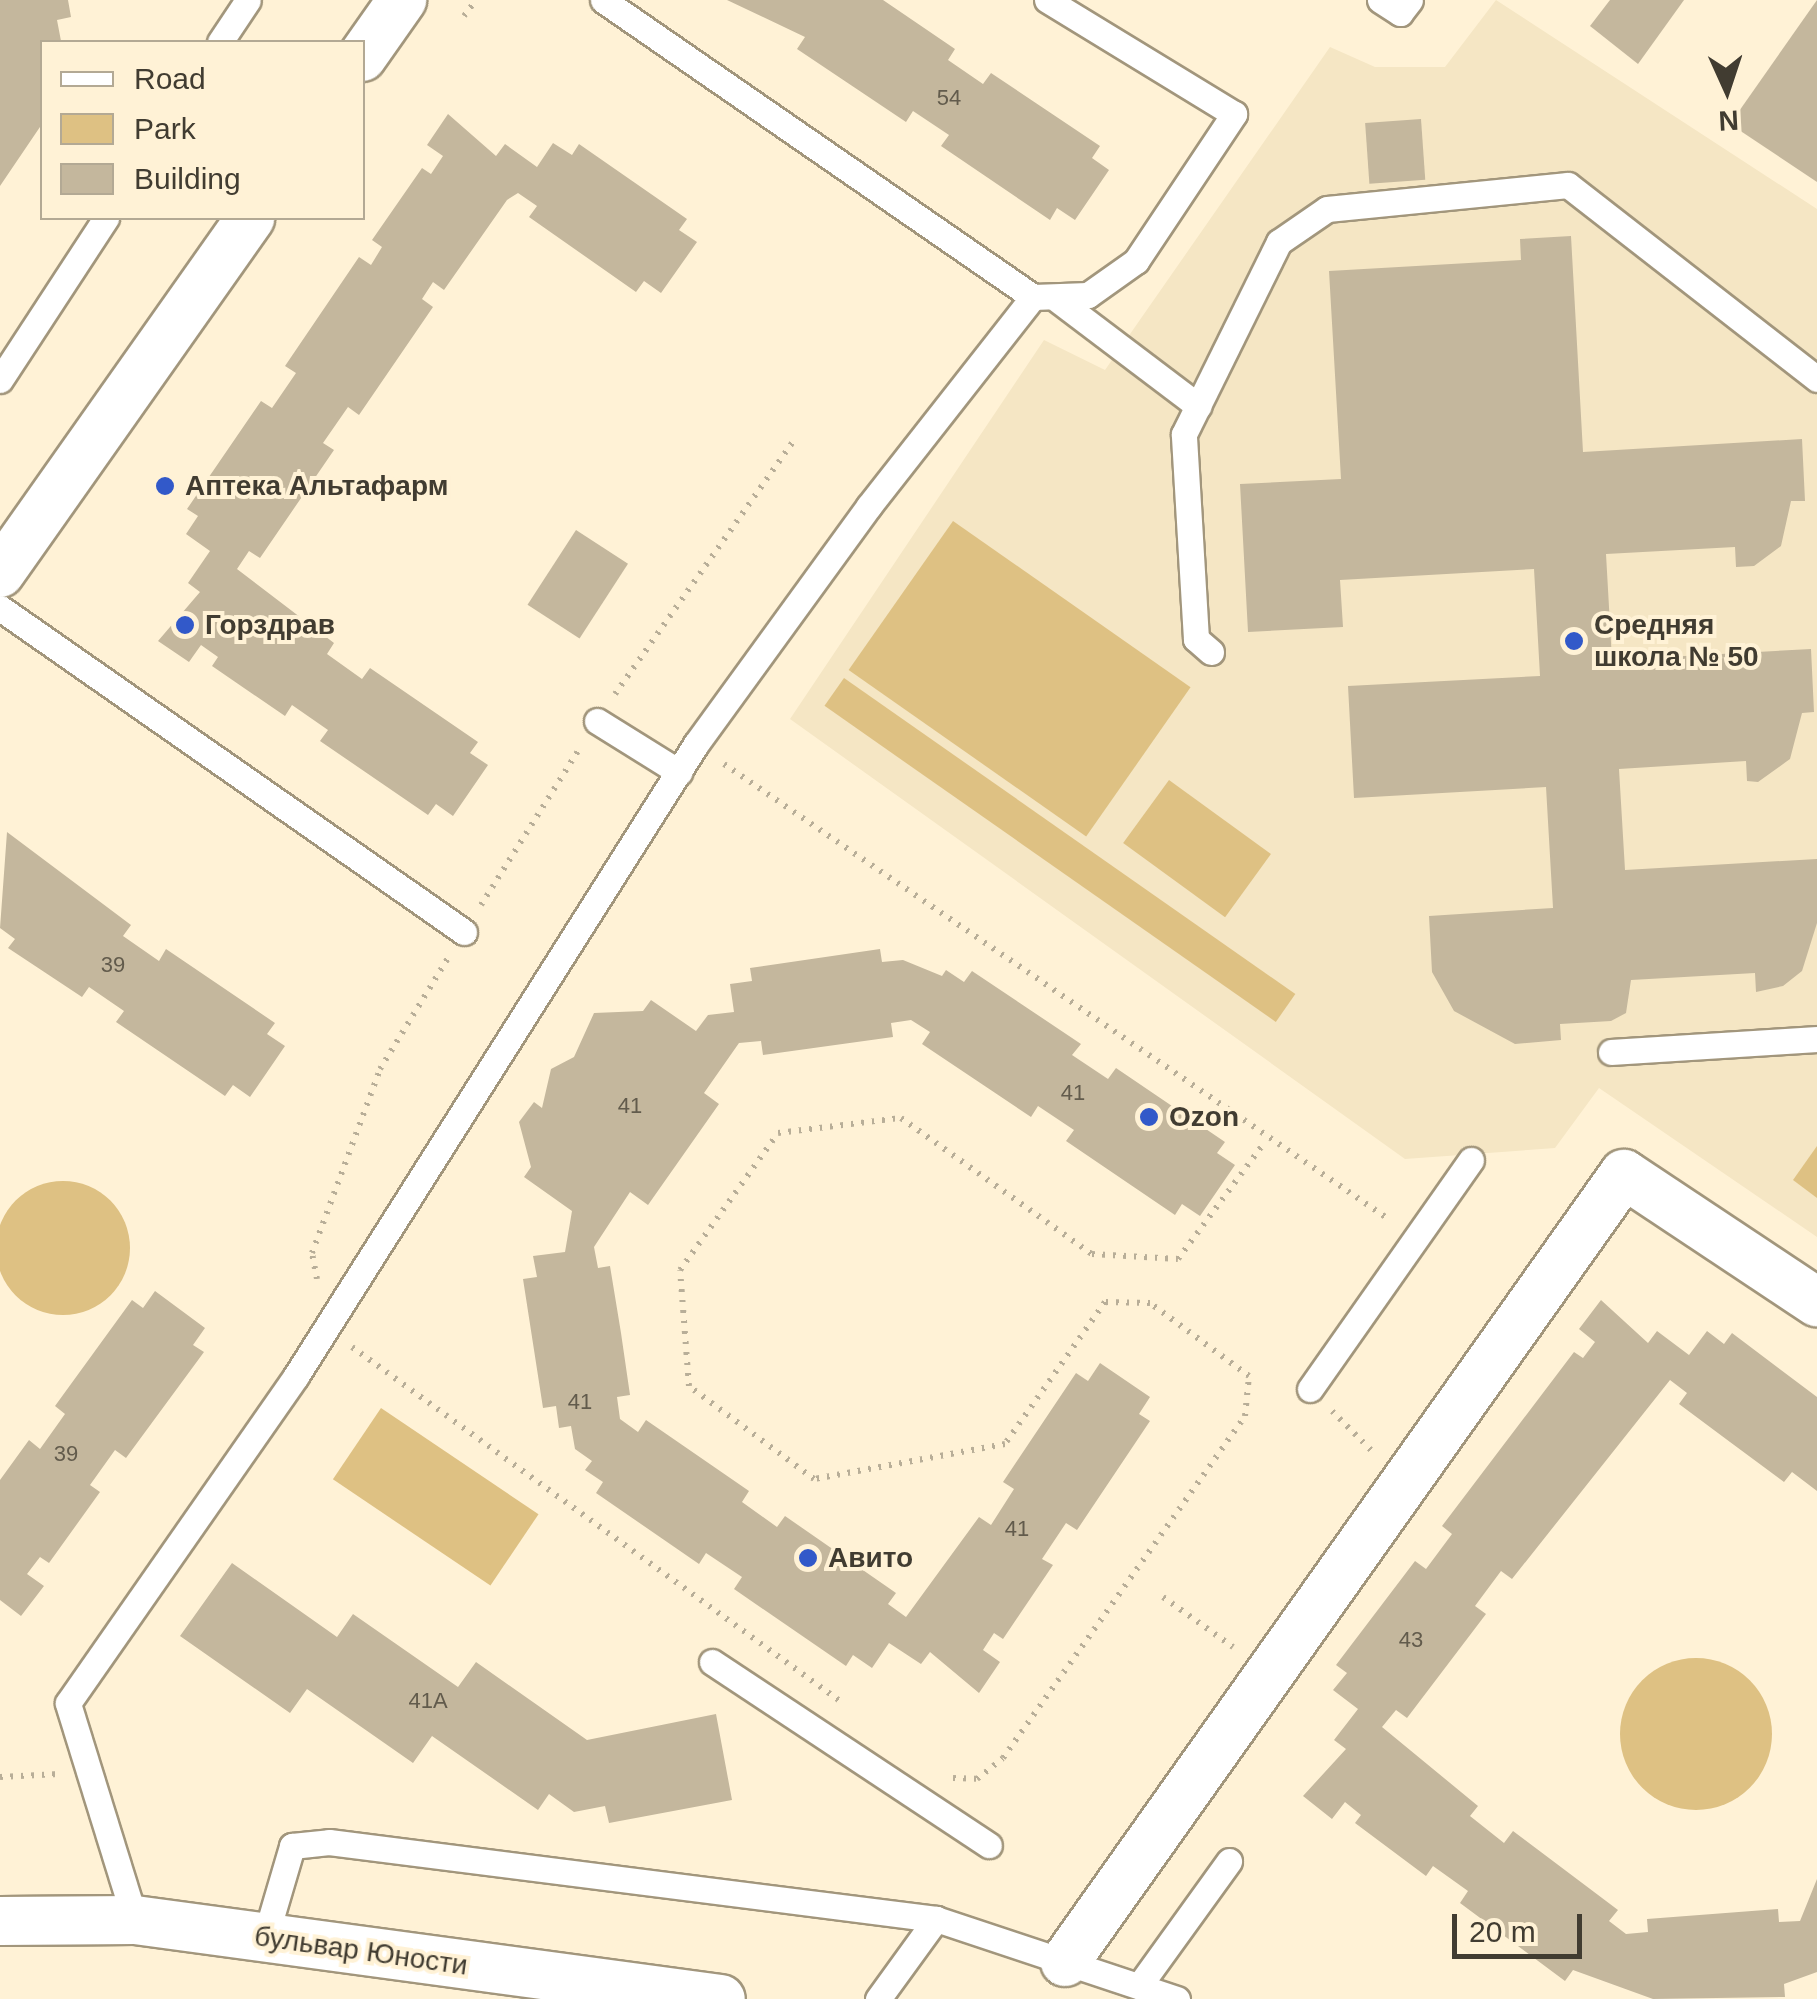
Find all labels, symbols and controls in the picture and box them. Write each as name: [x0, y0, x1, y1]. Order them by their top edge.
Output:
legend: [40, 40, 365, 220]
north arrow: [1677, 40, 1777, 140]
text: Road: [134, 62, 206, 95]
house number: 54: [937, 85, 961, 111]
text: N: [1718, 104, 1740, 136]
text: Park: [134, 112, 196, 145]
text: Building: [134, 162, 241, 195]
place label: Аптека Альтафарм: [185, 469, 448, 503]
marker: Аптека Альтафарм: [154, 475, 176, 497]
place label: Горздрав: [205, 608, 335, 642]
place label: Средняя школа № 50: [1594, 608, 1759, 674]
marker: Горздрав: [174, 614, 196, 636]
marker: Средняя школа № 50: [1563, 630, 1585, 652]
house number: 39: [101, 952, 125, 978]
house number: 41: [1061, 1080, 1085, 1106]
house number: 41: [618, 1093, 642, 1119]
place label: Ozon: [1169, 1100, 1239, 1134]
marker: Ozon: [1138, 1106, 1160, 1128]
house number: 41: [568, 1389, 592, 1415]
house number: 39: [54, 1441, 78, 1467]
house number: 41: [1005, 1516, 1029, 1542]
place label: Авито: [828, 1541, 913, 1575]
marker: Авито: [797, 1547, 819, 1569]
house number: 43: [1399, 1627, 1423, 1653]
house number: 41А: [408, 1688, 448, 1714]
scale bar: [1457, 1894, 1587, 1956]
text: 20 m: [1469, 1915, 1536, 1948]
street label: бульвар Юности: [252, 1919, 470, 1983]

